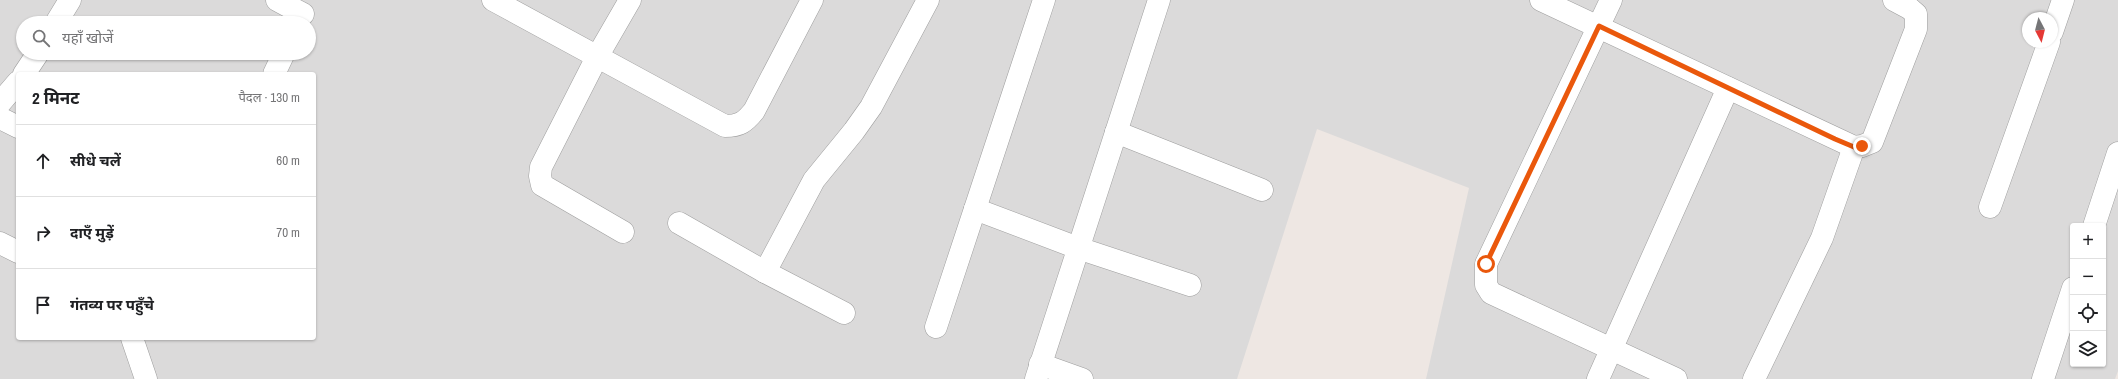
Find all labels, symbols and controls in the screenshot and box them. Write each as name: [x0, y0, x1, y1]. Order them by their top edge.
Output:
north arrow: [2022, 12, 2058, 48]
search box: [16, 16, 316, 60]
icon: search: [30, 27, 52, 49]
text: यहाँ खोजें: [62, 27, 113, 48]
text: 2 मिनट: [32, 86, 79, 109]
text: पैदल · 130 m: [238, 89, 300, 106]
route end: [1853, 137, 1871, 155]
icon: ahead: [32, 150, 54, 172]
text: सीधे चलें: [70, 150, 121, 171]
text: 60 m: [276, 152, 300, 169]
icon: right: [32, 222, 54, 244]
text: दाएँ मुड़ें: [70, 222, 114, 243]
map controls: [2070, 223, 2106, 367]
button: +: [2070, 223, 2106, 259]
text: 70 m: [276, 224, 300, 241]
route start: [1477, 255, 1495, 273]
button: −: [2070, 259, 2106, 295]
icon: arrive: [32, 294, 54, 316]
text: गंतव्य पर पहुँचे: [70, 294, 154, 315]
button: locate: [2070, 295, 2106, 331]
button: layers: [2070, 331, 2106, 367]

